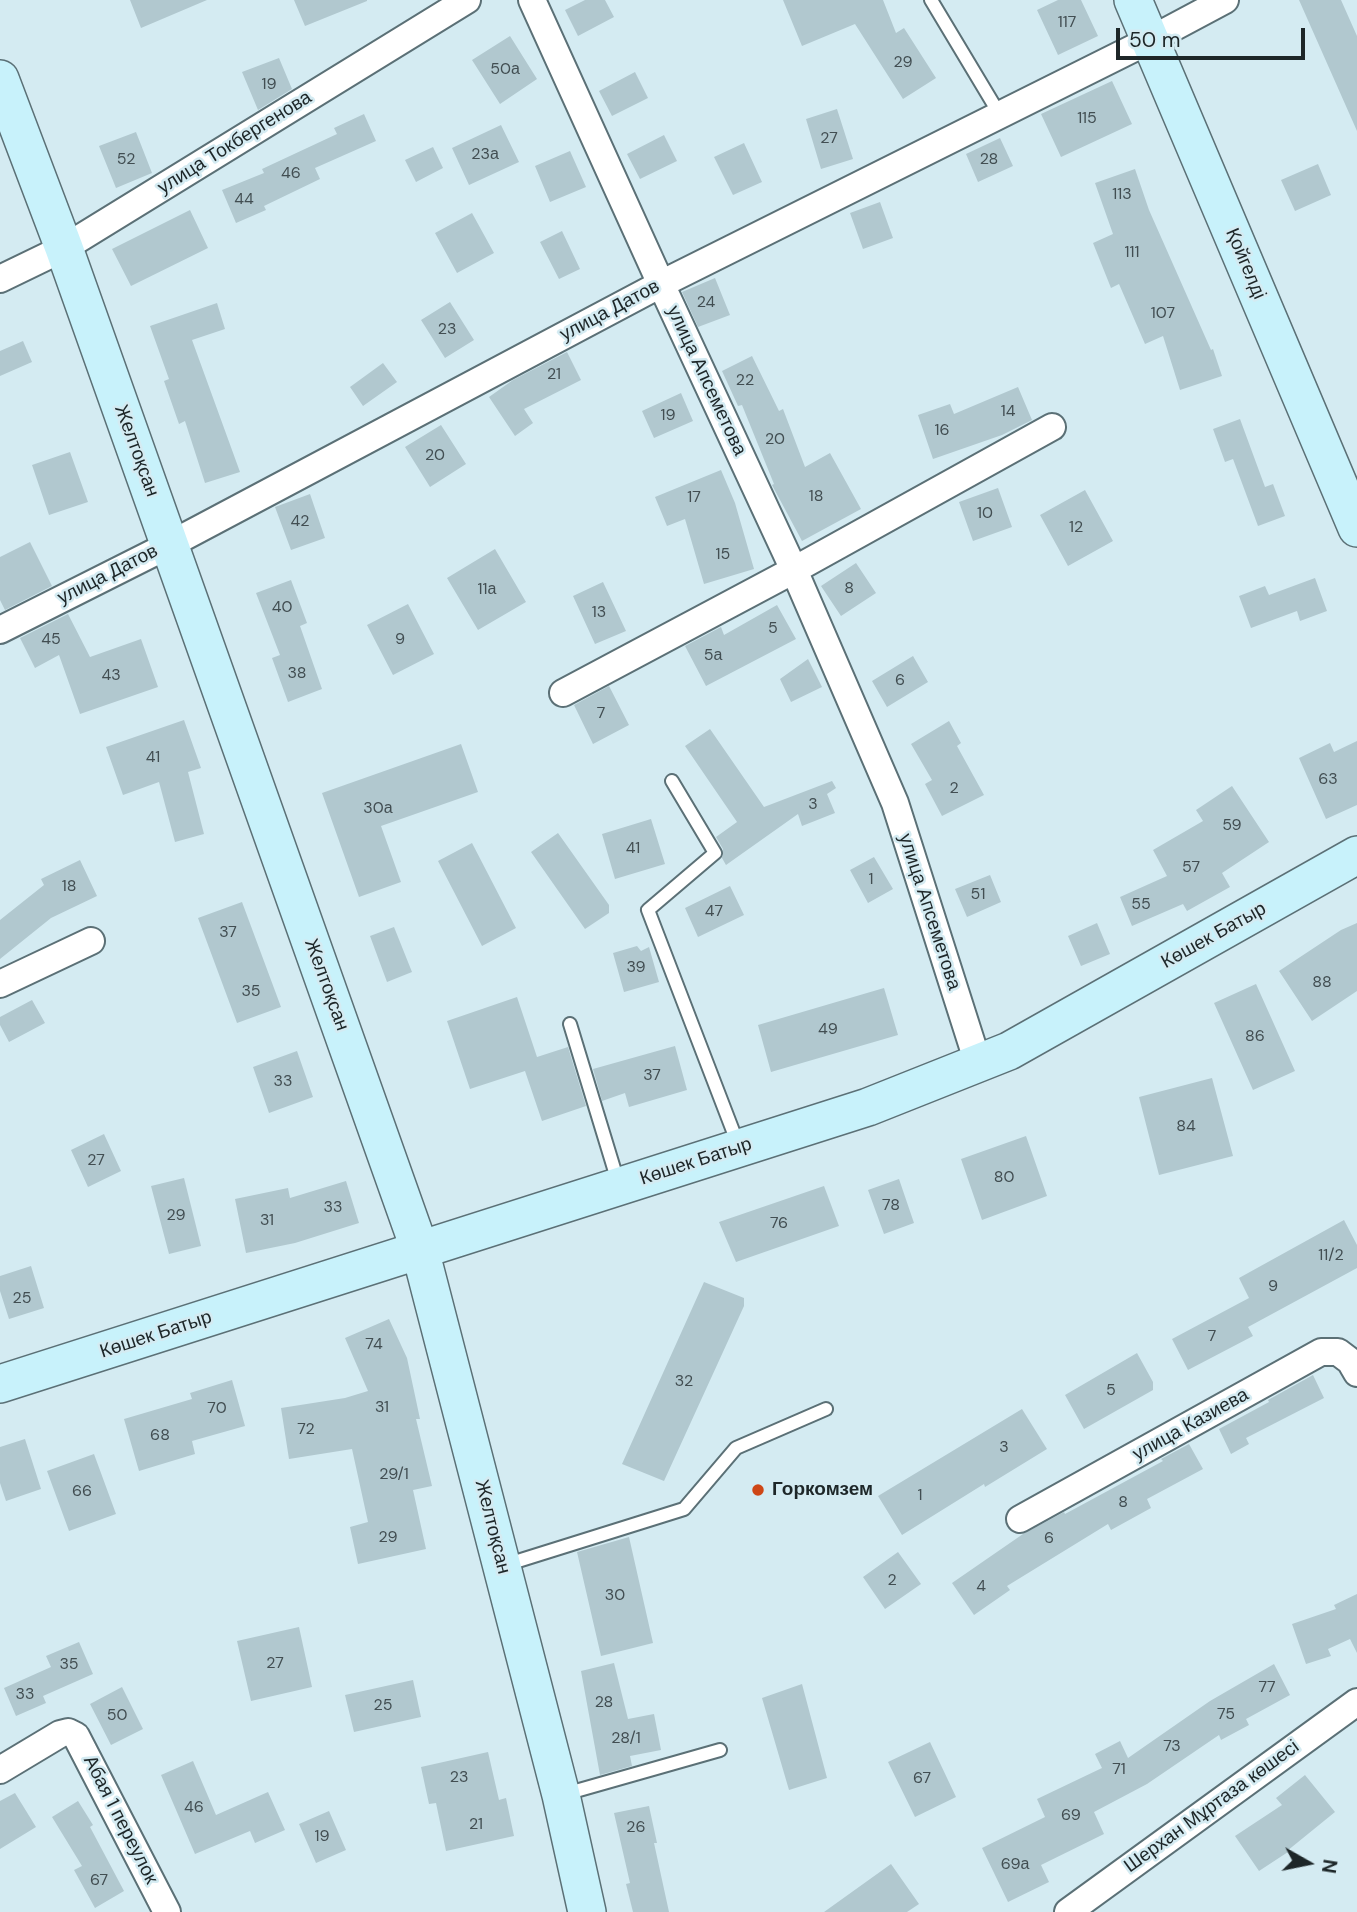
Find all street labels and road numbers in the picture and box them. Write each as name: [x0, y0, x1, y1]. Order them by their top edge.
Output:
street label: улица Токбергенова: [154, 86, 316, 200]
street label: Қойгелді: [1220, 225, 1270, 303]
street label: улица Датов: [556, 275, 664, 347]
street label: улица Апсеметова: [661, 302, 751, 460]
street label: Желтоқсан: [109, 402, 163, 500]
street label: улица Датов: [54, 540, 162, 610]
street label: улица Апсеметова: [893, 831, 965, 993]
street label: Көшек Батыр: [1158, 898, 1270, 974]
street label: Желтоқсан: [299, 936, 353, 1034]
street label: Көшек Батыр: [637, 1133, 755, 1191]
street label: Көшек Батыр: [97, 1306, 215, 1364]
street label: улица Казиева: [1129, 1384, 1253, 1466]
street label: Желтоқсан: [469, 1478, 515, 1576]
street label: Шерхан Мұртаза көшесі: [1120, 1736, 1304, 1878]
street label: Абая 1 переулок: [78, 1752, 162, 1888]

